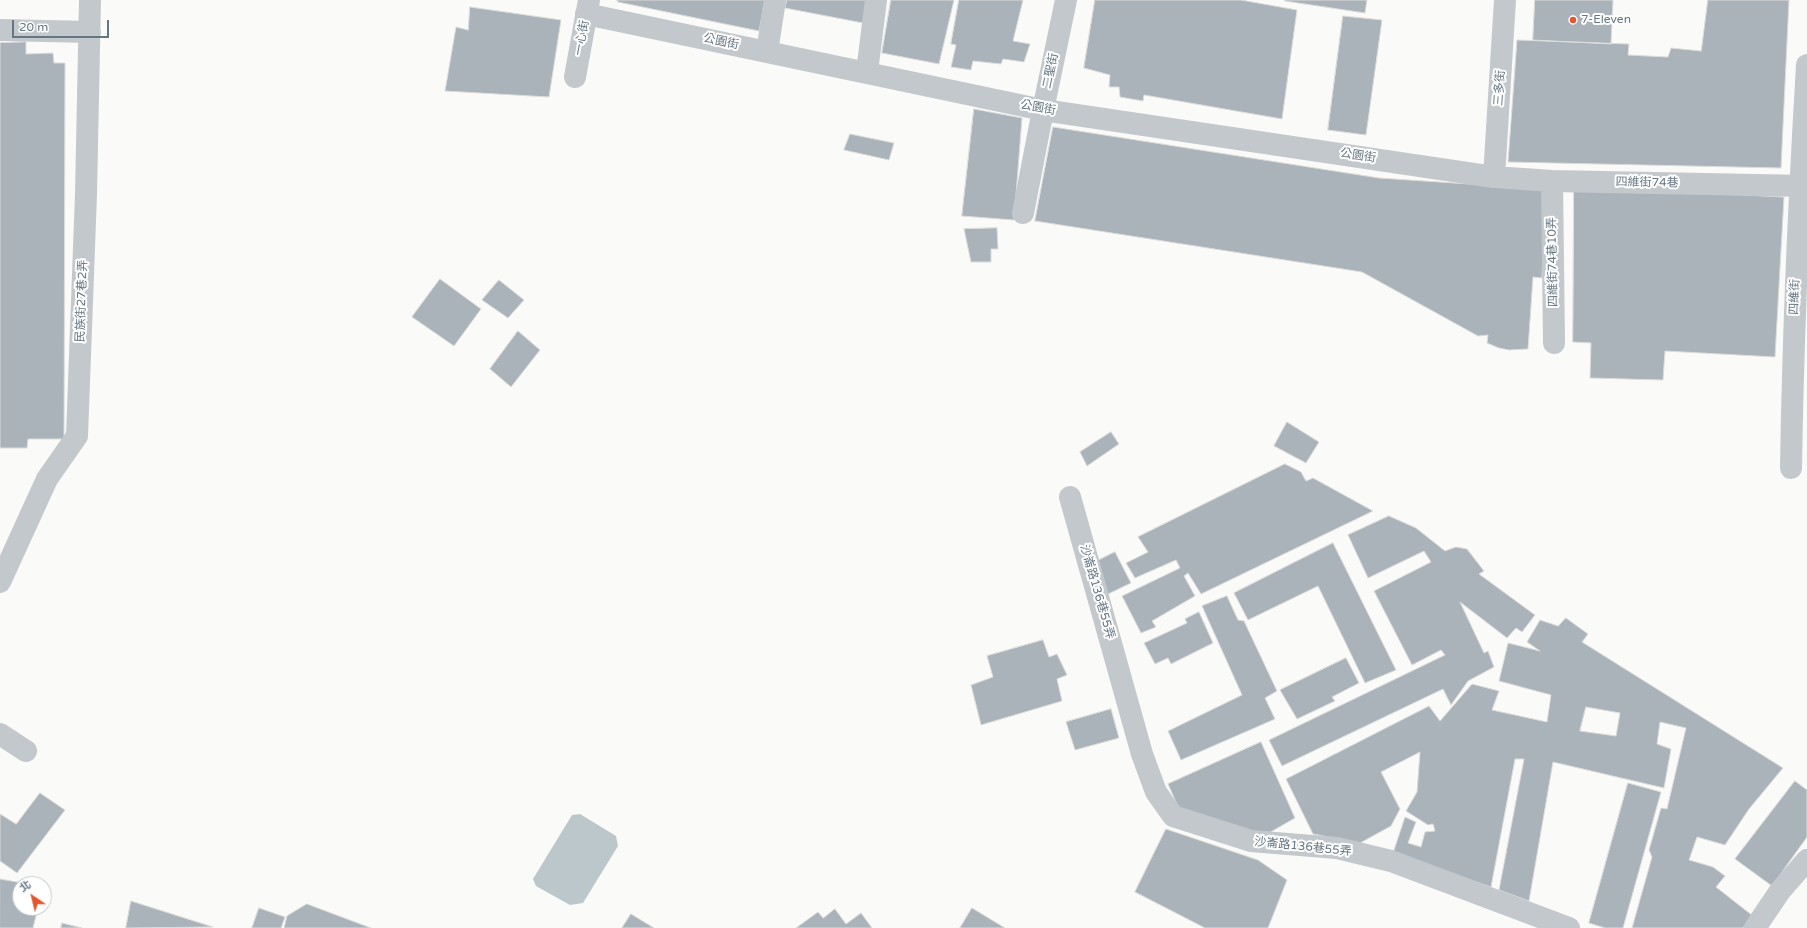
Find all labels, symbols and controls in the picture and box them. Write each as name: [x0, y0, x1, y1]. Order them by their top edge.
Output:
scale bar: [14, 12, 111, 38]
place label: 7-Eleven: [1581, 13, 1631, 27]
marker: 7-Eleven: [1568, 15, 1578, 25]
street label: 一心街: [572, 19, 592, 57]
text: 20 m: [19, 20, 48, 34]
street label: 公園街: [702, 31, 740, 53]
street label: 二聖街: [1040, 52, 1062, 90]
street label: 三多街: [1492, 70, 1508, 106]
street label: 公園街: [1019, 98, 1057, 118]
street label: 公園街: [1339, 146, 1377, 166]
street label: 四維街74巷: [1615, 175, 1679, 191]
street label: 四維街74巷10弄: [1545, 217, 1561, 307]
street label: 民族街27巷2弄: [73, 259, 91, 343]
street label: 四維街: [1787, 279, 1803, 315]
street label: 沙崙路136巷55弄: [1077, 543, 1117, 641]
street label: 沙崙路136巷55弄: [1254, 835, 1352, 859]
north arrow: [12, 876, 52, 916]
text: 北: [17, 878, 34, 895]

